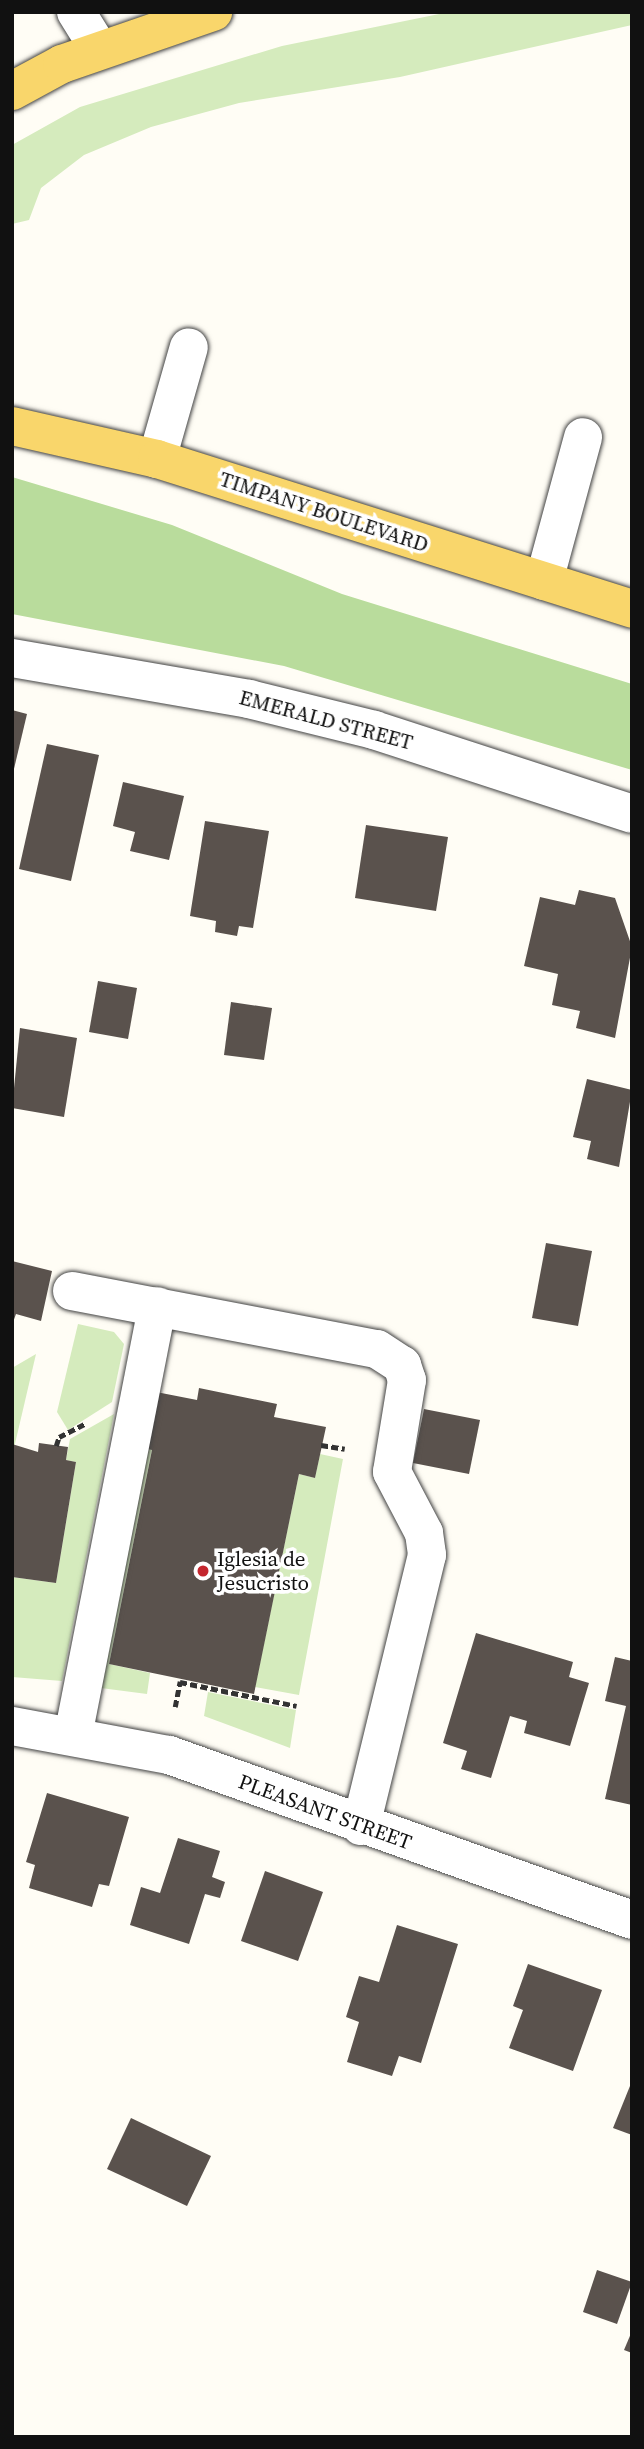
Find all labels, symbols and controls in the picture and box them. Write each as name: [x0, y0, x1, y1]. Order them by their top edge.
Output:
street label: TIMPANY BOULEVARD: [216, 466, 432, 558]
street label: EMERALD STREET: [236, 685, 416, 755]
place label: Iglesia de Jesucristo: [217, 1546, 309, 1596]
marker: Iglesia de Jesucristo: [195, 1563, 211, 1579]
street label: PLEASANT STREET: [235, 1769, 415, 1855]

